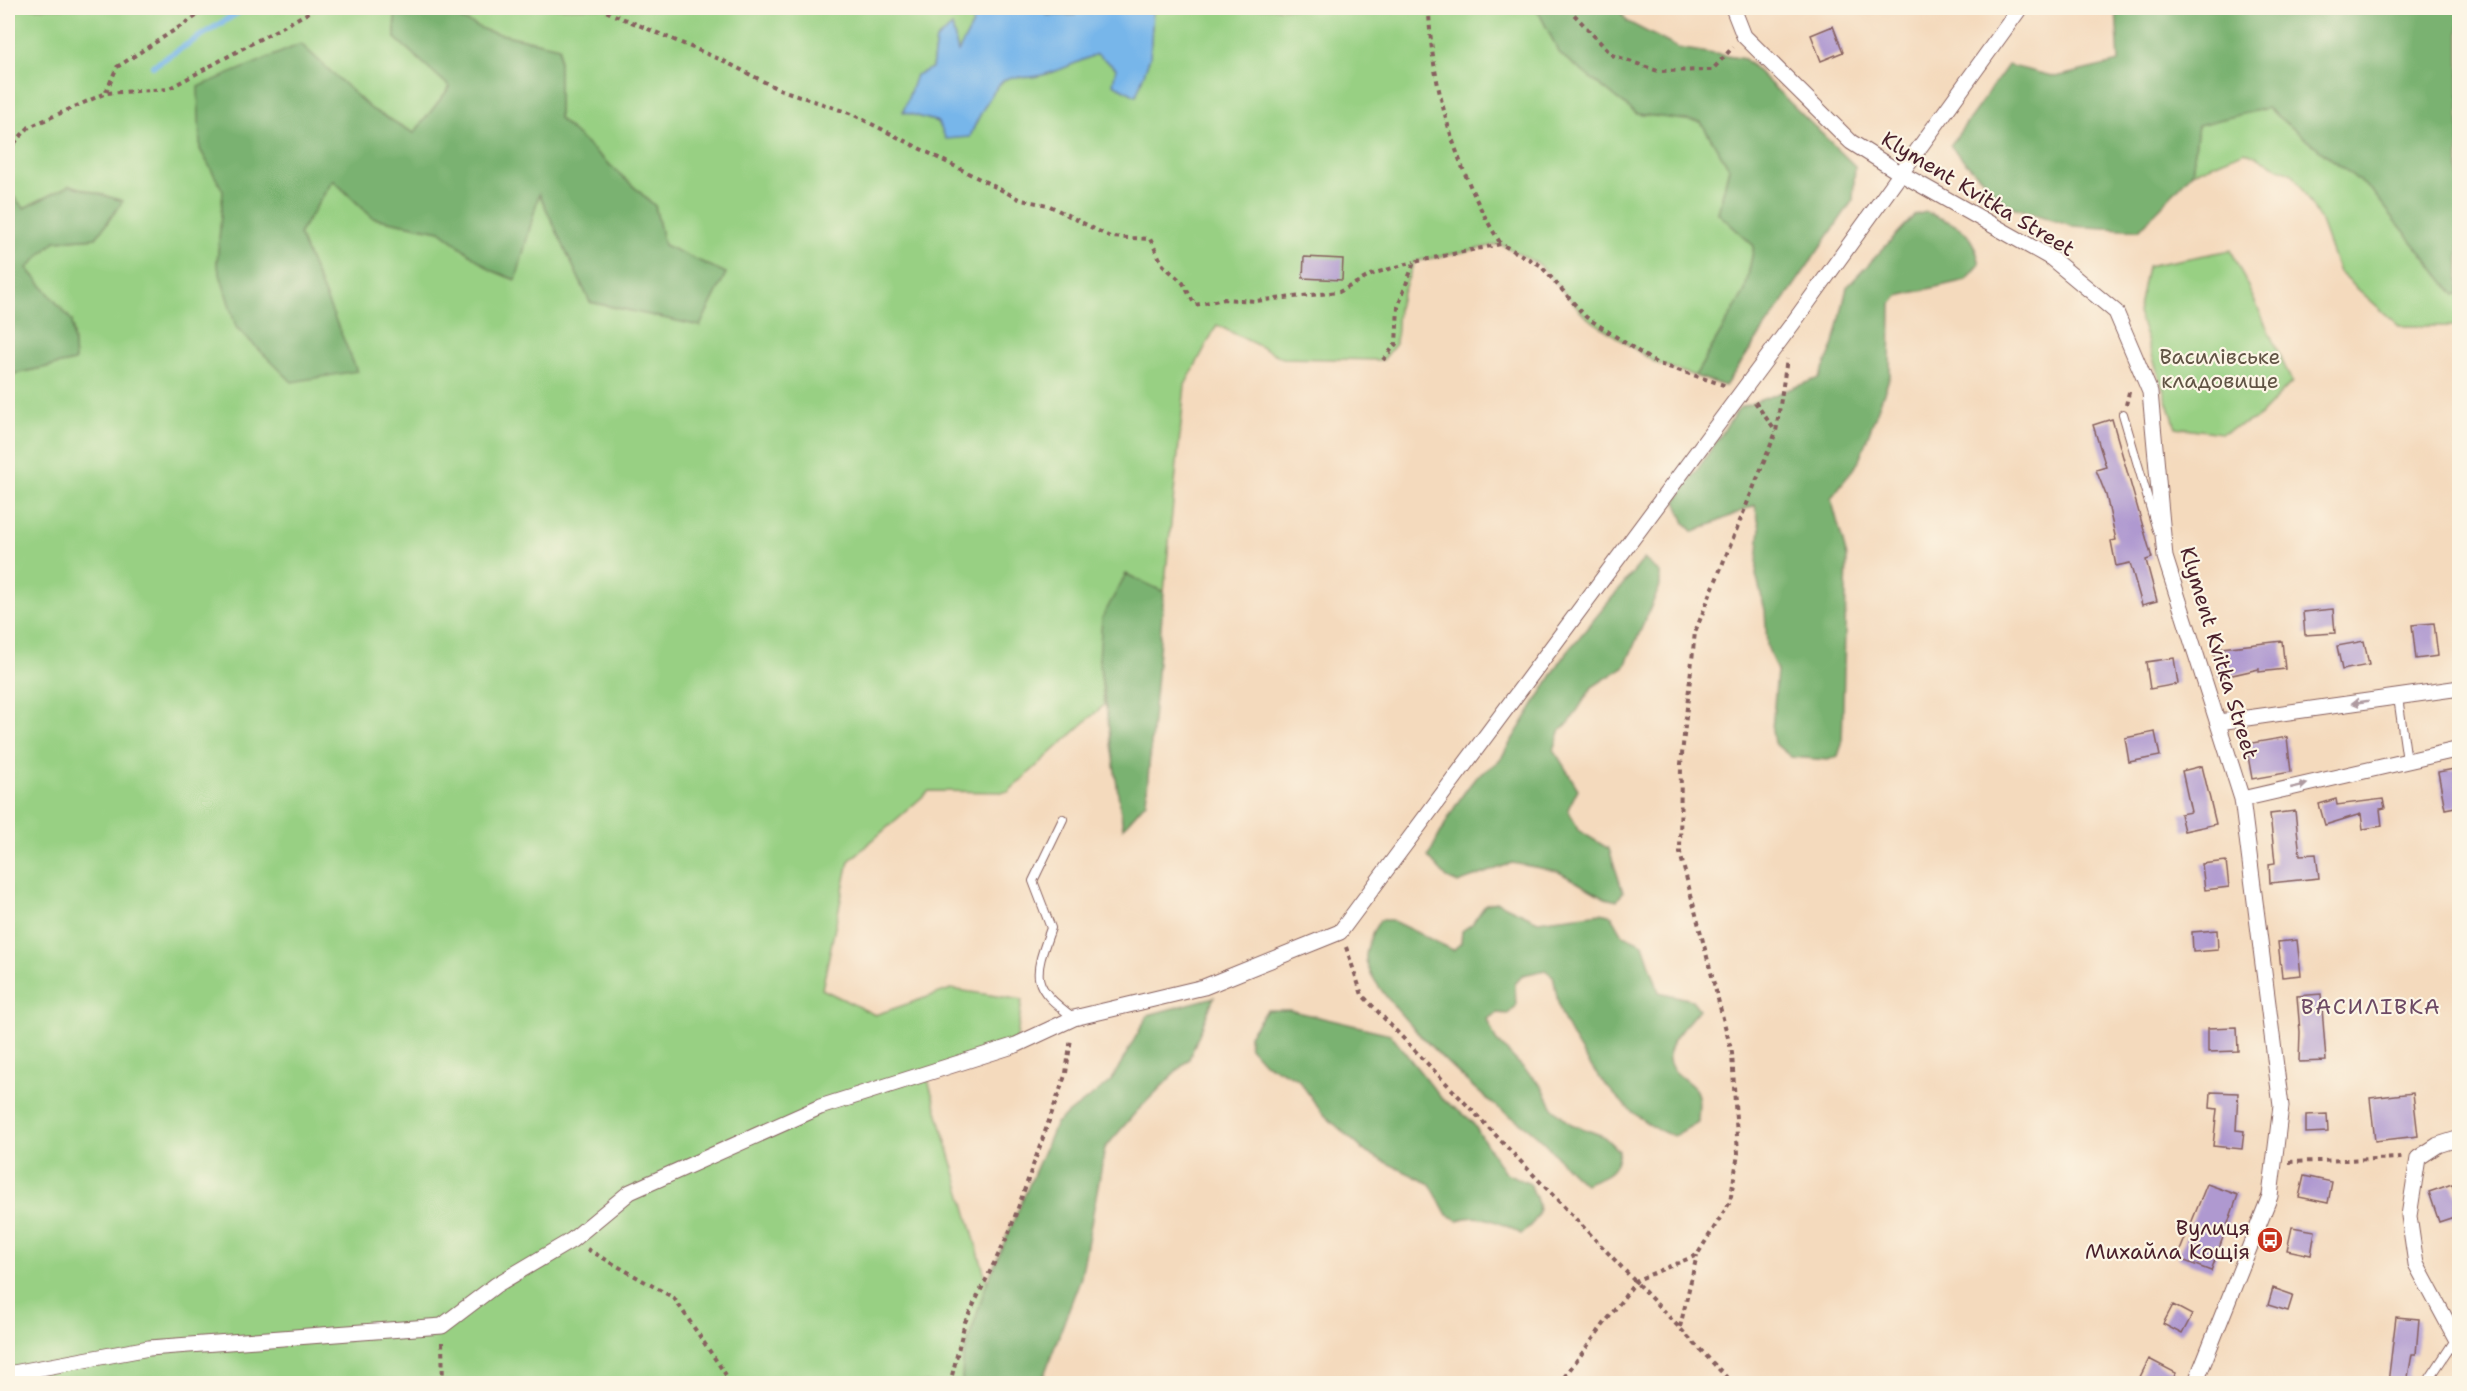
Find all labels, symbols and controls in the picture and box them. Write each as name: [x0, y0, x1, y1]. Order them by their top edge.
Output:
street label: Klyment Kvitka Street: [1876, 125, 2080, 263]
park label: Василівське кладовище: [2159, 343, 2281, 395]
street label: Klyment Kvitka Street: [2173, 543, 2265, 763]
one-way arrow: [2350, 698, 2369, 707]
one-way arrow: [2290, 781, 2309, 791]
district label: ВАСИЛІВКА: [2301, 992, 2441, 1021]
place label: Вулиця Михайла Кощія: [2085, 1214, 2250, 1266]
bus stop icon: Вулиця Михайла Кощія: [2255, 1225, 2285, 1255]

